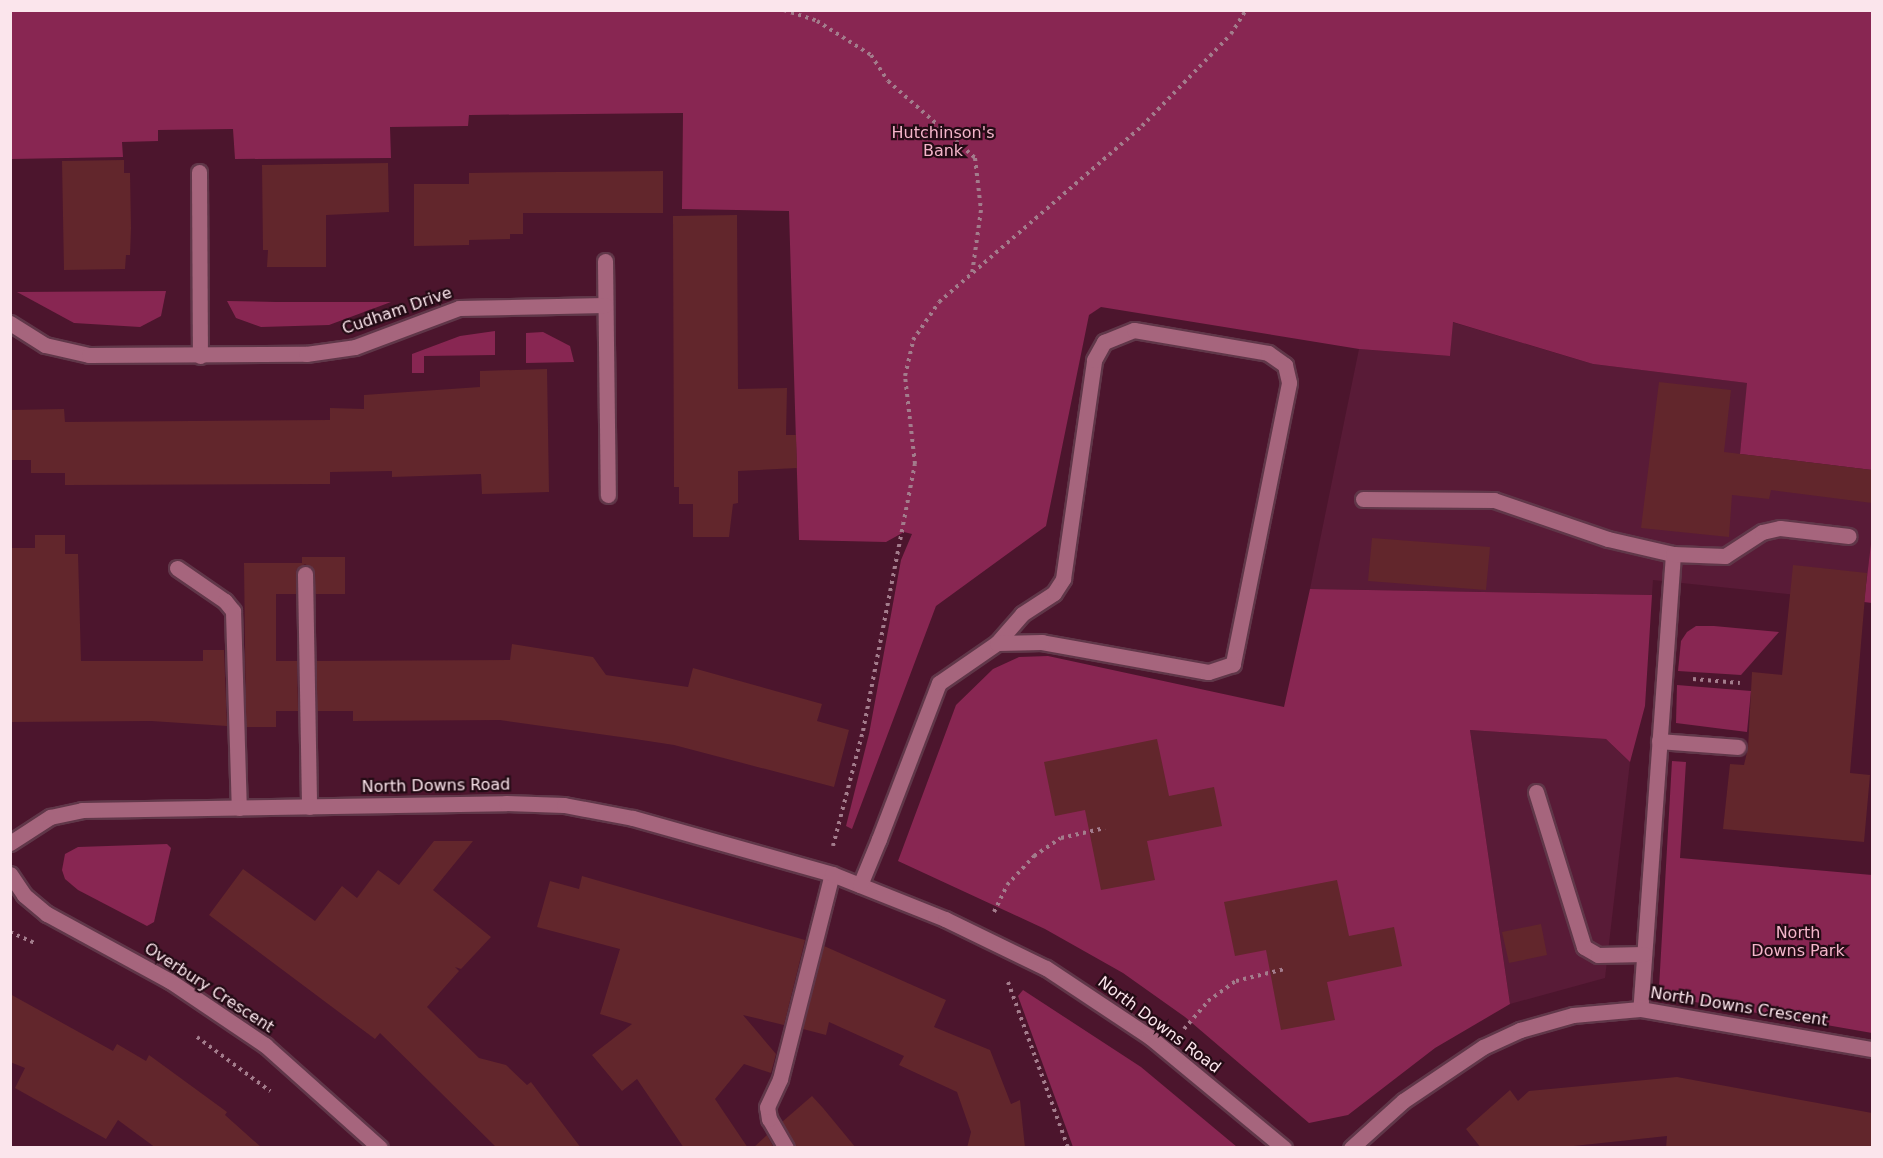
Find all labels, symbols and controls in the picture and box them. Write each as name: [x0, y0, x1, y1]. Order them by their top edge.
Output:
park label: Hutchinson's Bank: [892, 123, 994, 161]
street label: Cudham Drive: [340, 283, 454, 339]
street label: North Downs Road: [361, 775, 511, 797]
park label: North Downs Park: [1751, 923, 1845, 961]
street label: Overbury Crescent: [141, 939, 277, 1037]
street label: North Downs Road: [1094, 973, 1224, 1077]
street label: North Downs Crescent: [1649, 983, 1829, 1031]

